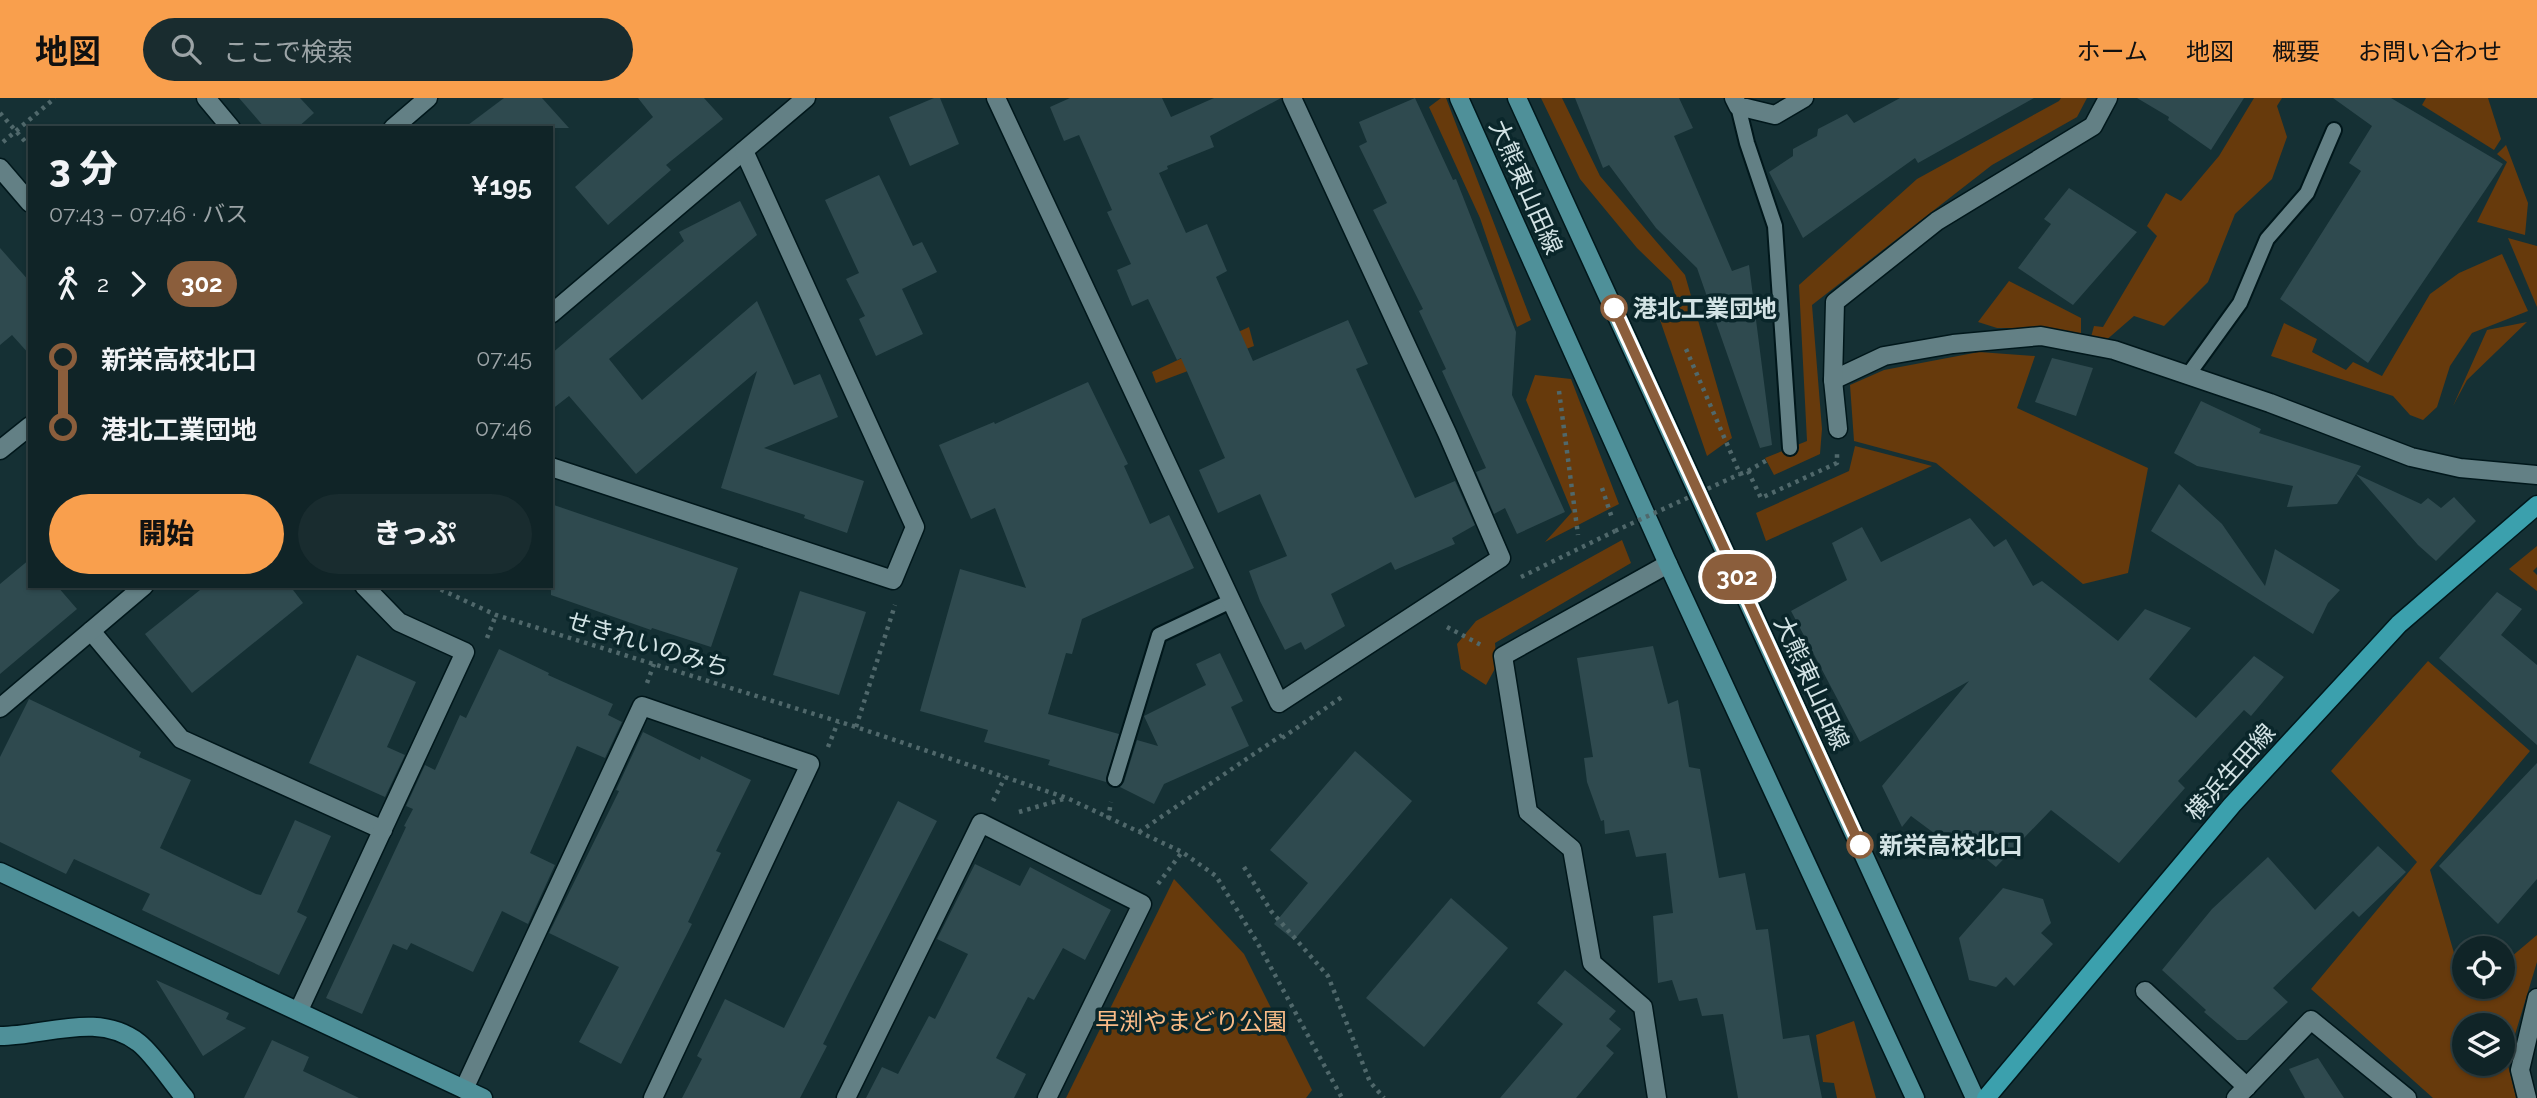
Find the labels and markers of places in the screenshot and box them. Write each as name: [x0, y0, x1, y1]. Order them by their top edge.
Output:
place label: 港北工業団地: [1633, 294, 1777, 323]
marker: 港北工業団地: [1601, 295, 1627, 321]
place label: 新栄高校北口: [1879, 831, 2023, 860]
marker: 新栄高校北口: [1847, 832, 1873, 858]

